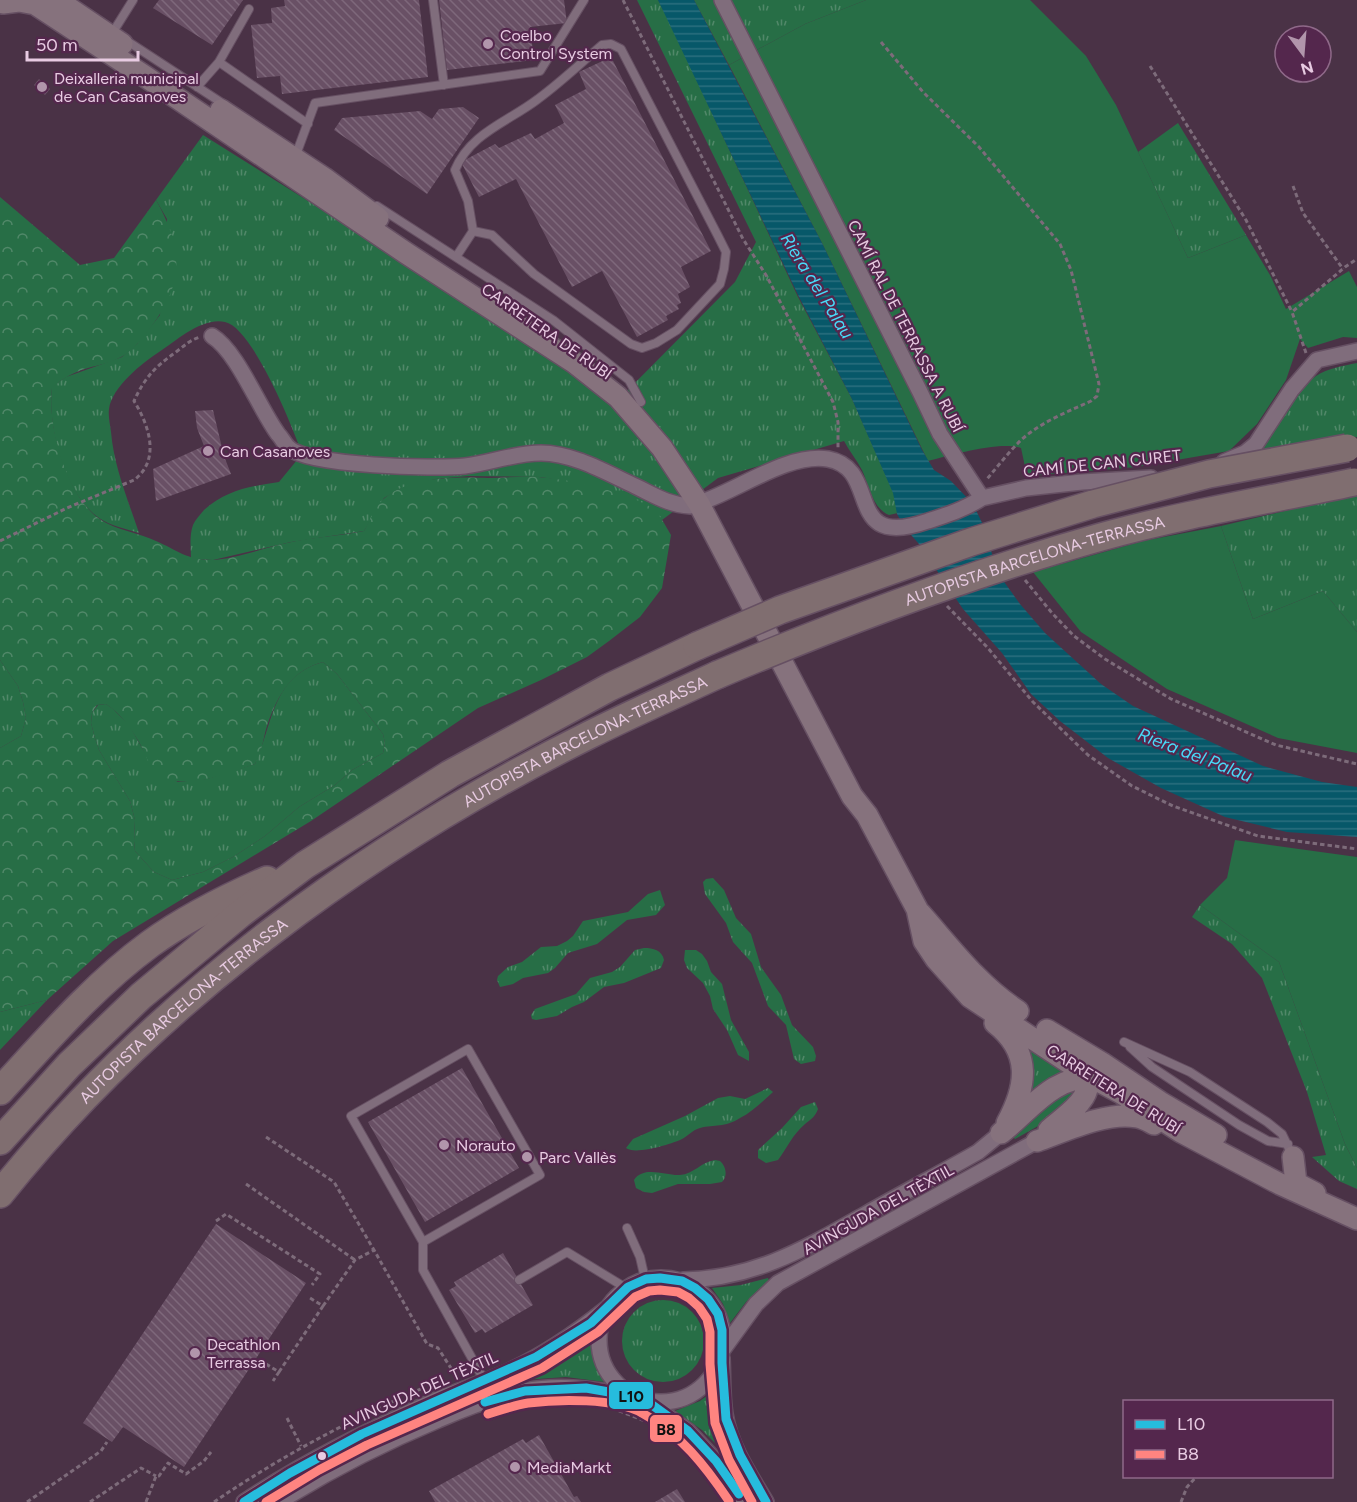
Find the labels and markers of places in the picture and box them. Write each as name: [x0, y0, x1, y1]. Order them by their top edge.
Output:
place label: Coelbo Control System: [500, 26, 612, 63]
marker: Coelbo Control System: [481, 37, 495, 51]
place label: Deixalleria municipal de Can Casanoves: [54, 69, 199, 106]
marker: Deixalleria municipal de Can Casanoves: [35, 80, 49, 94]
place label: Can Casanoves: [220, 442, 330, 461]
marker: Can Casanoves: [201, 444, 215, 458]
place label: Norauto: [456, 1136, 515, 1155]
marker: Norauto: [437, 1138, 451, 1152]
place label: Parc Vallès: [539, 1148, 616, 1167]
marker: Parc Vallès: [520, 1150, 534, 1164]
place label: Decathlon Terrassa: [207, 1335, 280, 1372]
marker: Decathlon Terrassa: [188, 1346, 202, 1360]
unlabelled marker: [316, 1450, 328, 1462]
place label: MediaMarkt: [527, 1458, 611, 1477]
marker: MediaMarkt: [508, 1460, 522, 1474]

